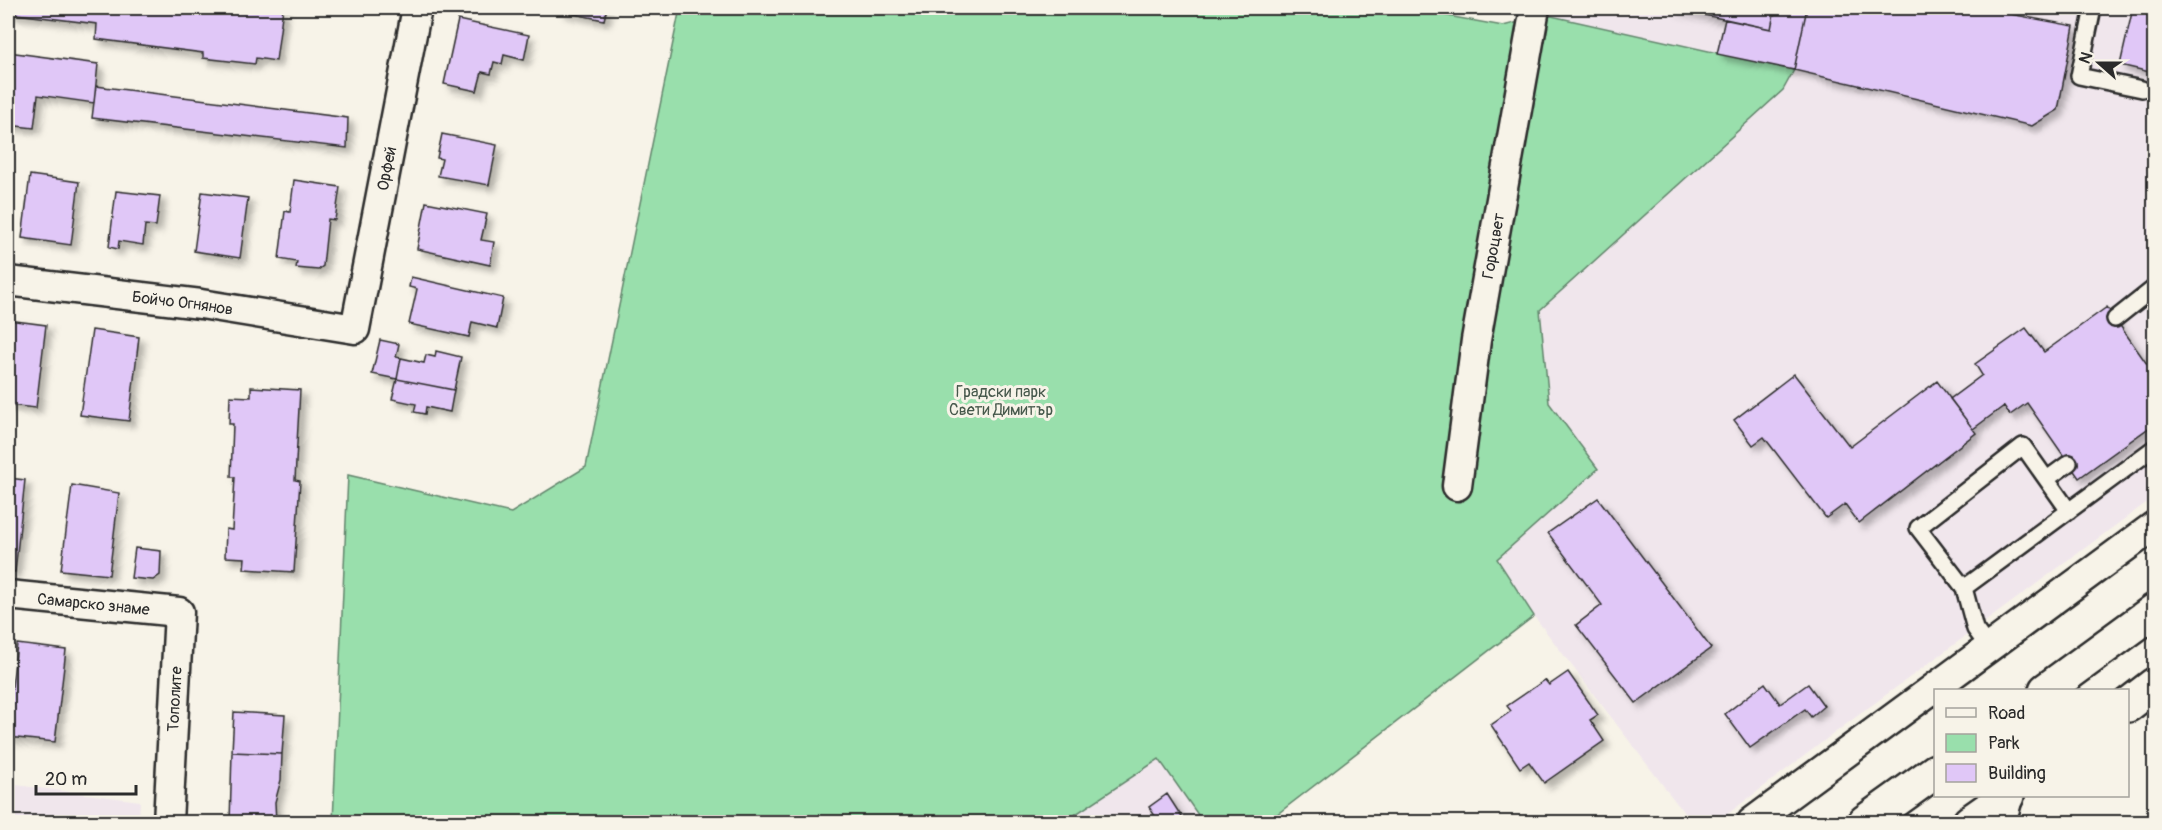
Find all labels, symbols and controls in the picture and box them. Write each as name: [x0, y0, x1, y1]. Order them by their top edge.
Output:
north arrow: [2069, 33, 2129, 93]
text: N: [2075, 49, 2097, 67]
street label: Орфей: [373, 145, 401, 192]
street label: Гороцвет: [1478, 212, 1509, 280]
street label: Бойчо Огнянов: [131, 287, 234, 320]
park label: Градски парк Свети Димитър: [949, 382, 1053, 420]
street label: Самарско знаме: [36, 589, 151, 620]
street label: Тополите: [163, 666, 187, 732]
legend: [1934, 689, 2129, 797]
text: Road: [1988, 702, 2025, 725]
text: Park: [1988, 732, 2020, 755]
scale bar: [36, 758, 136, 796]
text: Building: [1988, 762, 2046, 785]
text: 20 m: [45, 768, 87, 791]

